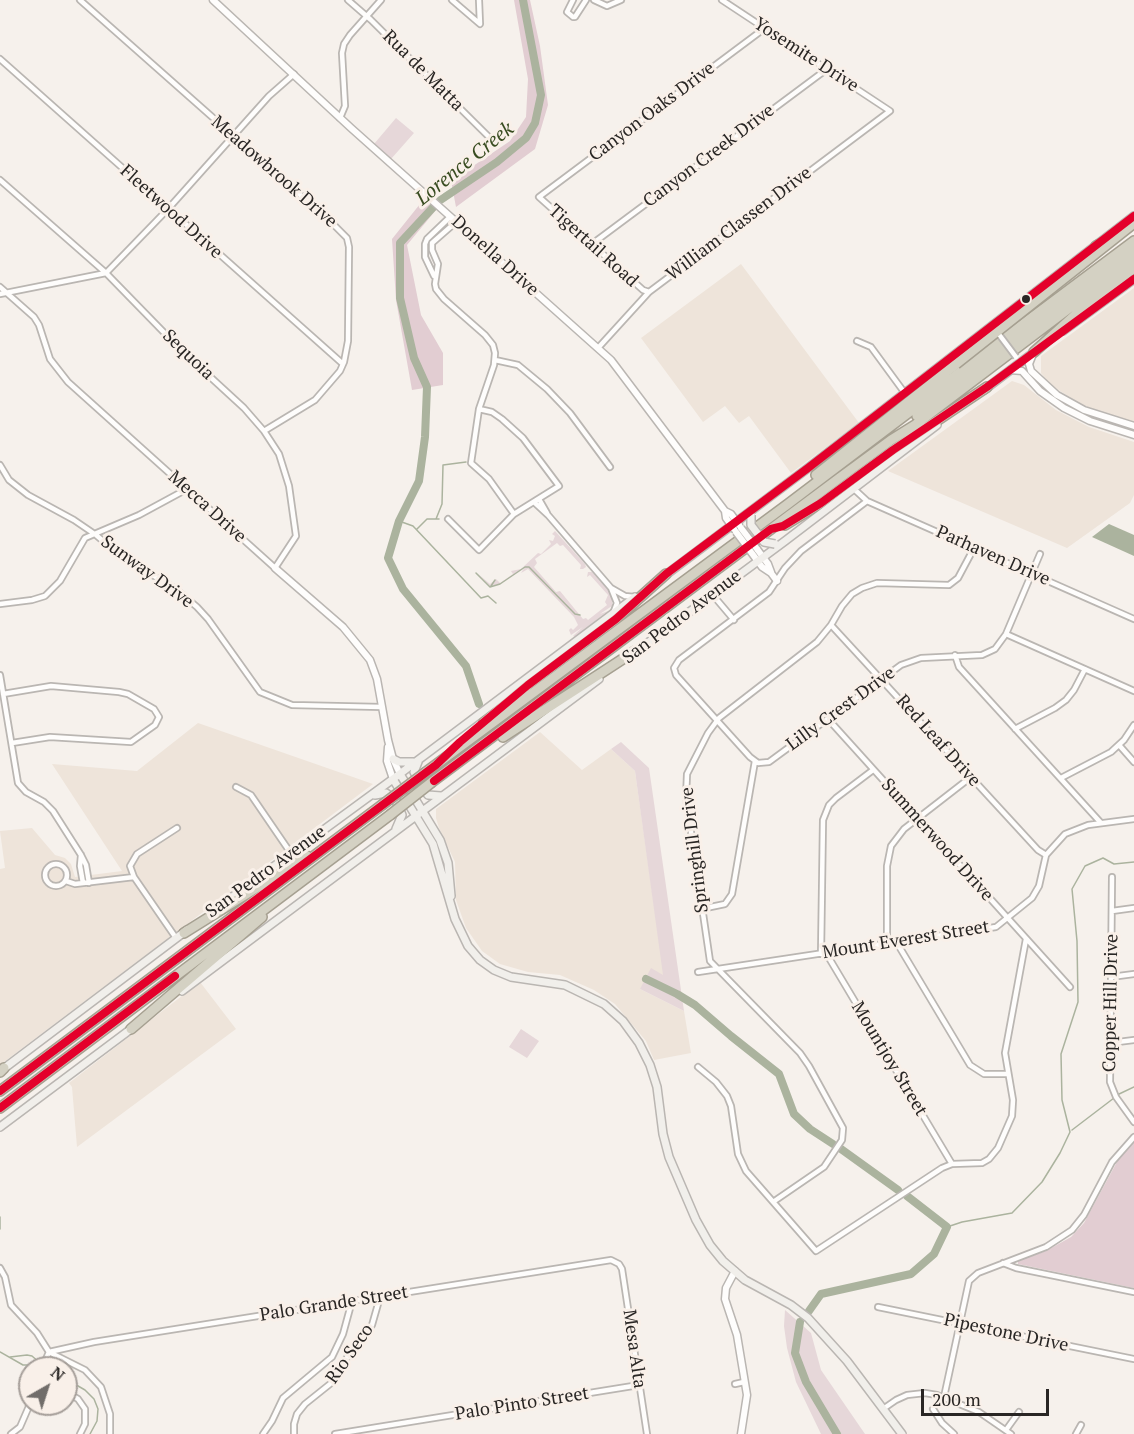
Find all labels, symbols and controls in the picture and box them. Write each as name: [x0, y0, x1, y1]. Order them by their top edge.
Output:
street label: Yosemite Drive: [749, 13, 863, 97]
street label: Rua de Matta: [378, 26, 468, 116]
street label: Canyon Oaks Drive: [585, 58, 719, 166]
street label: Canyon Creek Drive: [639, 100, 779, 212]
street label: Meadowbrook Drive: [207, 111, 341, 233]
water label: Lorence Creek: [411, 117, 519, 211]
street label: Fleetwood Drive: [115, 160, 227, 264]
street label: William Classen Drive: [662, 162, 816, 286]
street label: Tigertail Road: [544, 200, 642, 292]
street label: Donella Drive: [447, 211, 543, 301]
unlabelled marker: [1020, 293, 1032, 305]
street label: Sequoia: [158, 325, 218, 385]
street label: Mecca Drive: [164, 466, 250, 548]
street label: Parhaven Drive: [933, 521, 1053, 591]
street label: Sunway Drive: [96, 531, 198, 613]
street label: San Pedro Avenue: [618, 565, 746, 669]
street label: Lilly Crest Drive: [782, 662, 900, 756]
street label: Red Leaf Drive: [891, 691, 985, 791]
street label: Summerwood Drive: [876, 774, 998, 906]
street label: Springhill Drive: [677, 786, 713, 914]
street label: San Pedro Avenue: [202, 821, 330, 923]
street label: Mount Everest Street: [821, 916, 991, 964]
street label: Copper Hill Drive: [1099, 934, 1123, 1072]
street label: Mountjoy Street: [846, 998, 932, 1120]
street label: Palo Grande Street: [258, 1282, 410, 1326]
street label: Mesa Alta: [618, 1308, 650, 1390]
street label: Pipestone Drive: [942, 1309, 1070, 1357]
street label: Rio Seco: [322, 1320, 378, 1388]
north arrow: [18, 1356, 78, 1416]
text: N: [46, 1361, 70, 1386]
scale bar: [924, 1377, 1052, 1415]
street label: Palo Pinto Street: [453, 1383, 591, 1425]
text: 200 m: [932, 1387, 981, 1411]

